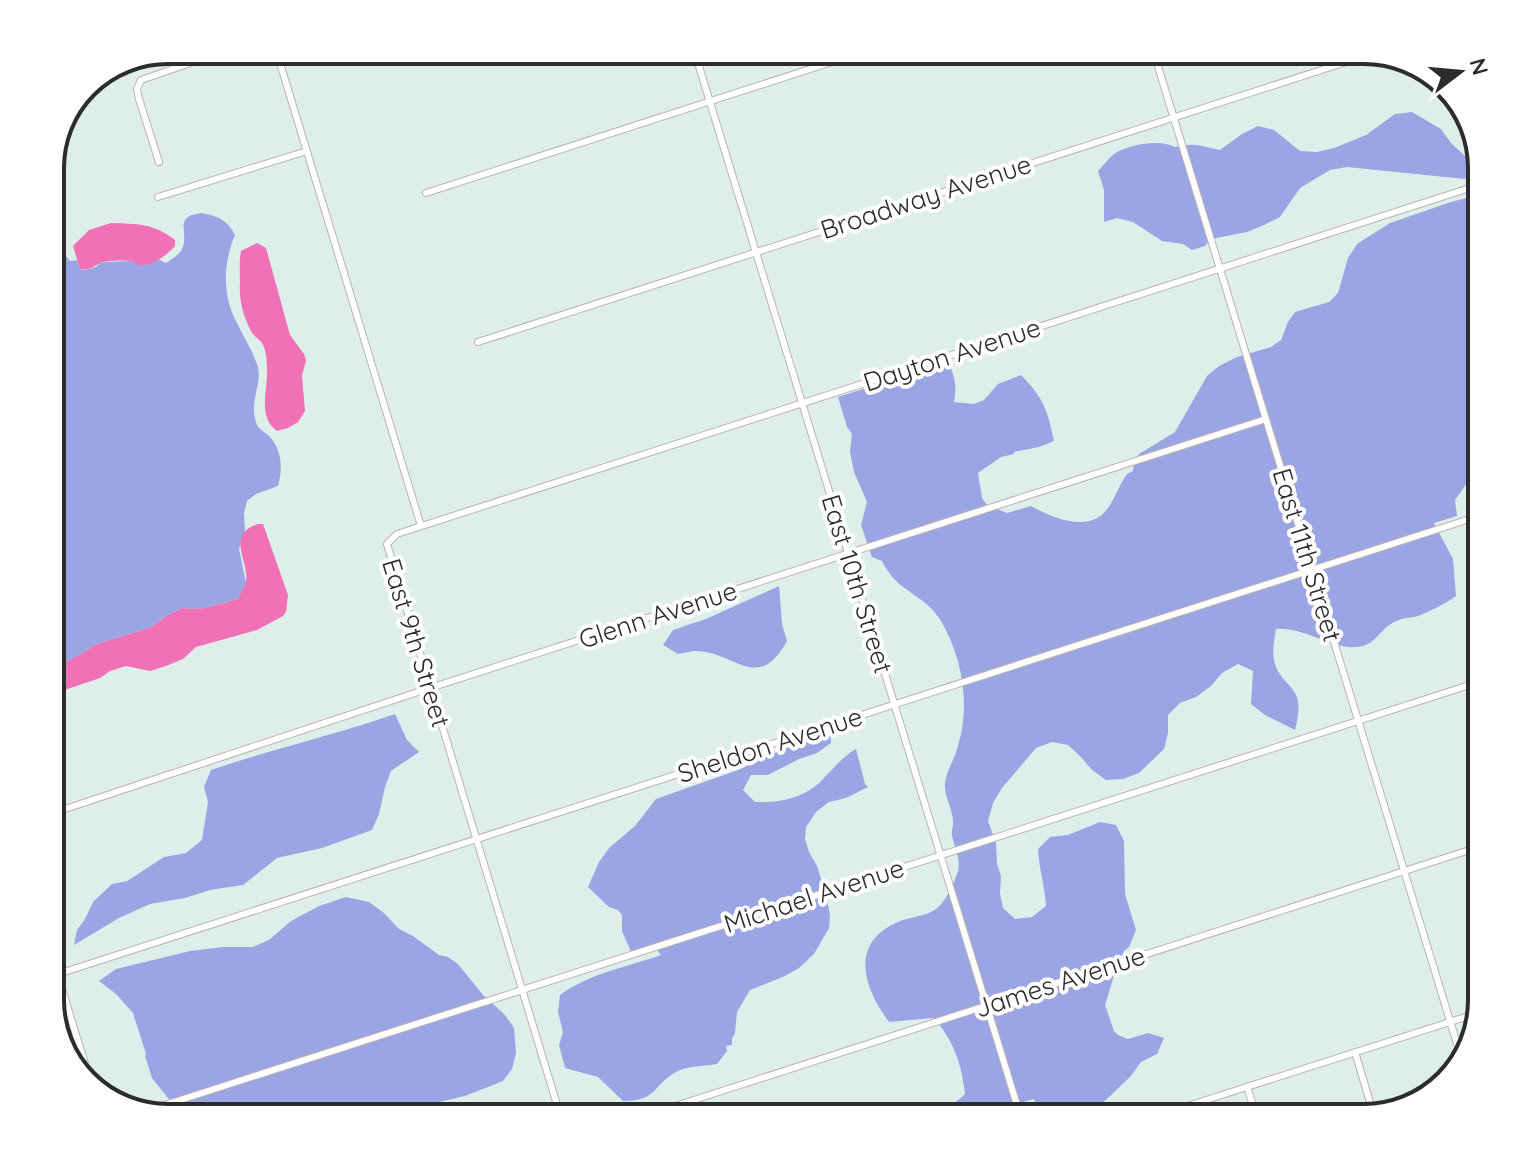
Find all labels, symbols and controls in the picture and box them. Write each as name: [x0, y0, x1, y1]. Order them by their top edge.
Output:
north arrow: [1420, 32, 1500, 112]
text: N: [1464, 55, 1495, 78]
street label: Broadway Avenue: [816, 147, 1035, 246]
street label: Dayton Avenue: [859, 310, 1045, 399]
street label: East 11th Street: [1265, 464, 1350, 646]
street label: East 10th Street: [815, 490, 900, 677]
street label: East 9th Street: [375, 554, 458, 731]
street label: Glenn Avenue: [574, 573, 741, 656]
street label: Sheldon Avenue: [673, 699, 866, 790]
street label: Michael Avenue: [719, 851, 908, 940]
street label: James Avenue: [970, 938, 1149, 1025]

